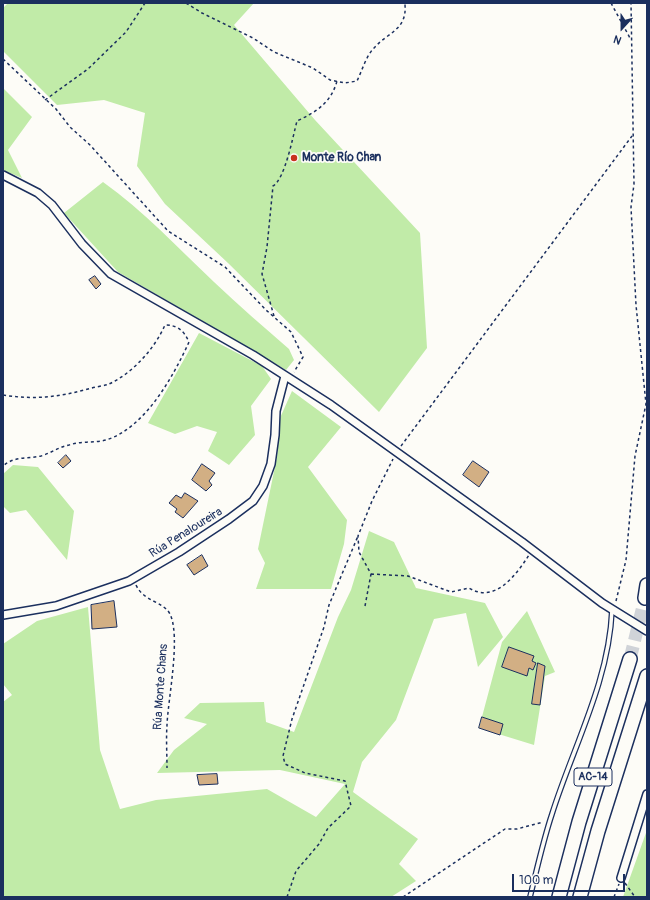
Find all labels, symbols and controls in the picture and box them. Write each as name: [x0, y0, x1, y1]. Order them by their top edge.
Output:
north arrow: [602, 8, 642, 48]
text: N: [612, 32, 623, 47]
place label: Monte Río Chan: [302, 151, 381, 165]
marker: Monte Río Chan: [289, 153, 299, 163]
street label: Rúa Penaloureira: [147, 505, 225, 561]
street label: Rúa Monte Chans: [151, 643, 171, 731]
road number: AC-14: [574, 768, 612, 786]
scale bar: [514, 866, 627, 892]
text: 100 m: [519, 873, 553, 888]

